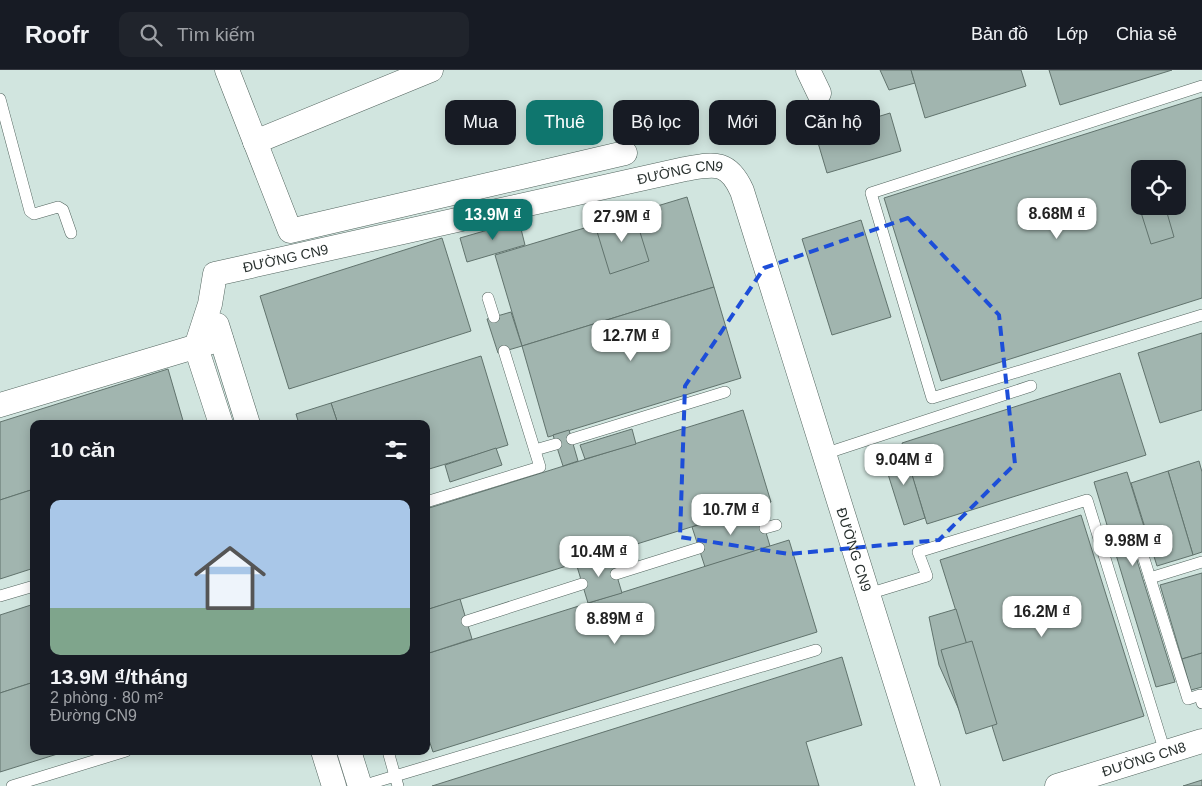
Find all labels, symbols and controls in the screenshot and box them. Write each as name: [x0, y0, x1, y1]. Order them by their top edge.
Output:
search box: [119, 12, 469, 57]
text: Roofr: [25, 21, 89, 48]
icon: search: [137, 21, 165, 49]
text: Tìm kiếm: [177, 24, 255, 45]
text: Bản đồ: [971, 24, 1028, 44]
text: Lớp: [1056, 24, 1088, 44]
text: Chia sẻ: [1116, 24, 1177, 44]
chip: Mua: [445, 100, 516, 145]
chip: Thuê: [526, 100, 603, 145]
chip: Bộ lọc: [613, 100, 699, 145]
chip: Mới: [709, 100, 776, 145]
chip: Căn hộ: [786, 100, 880, 145]
street label: ĐƯỜNG CN9: [636, 158, 725, 187]
map controls: [1131, 160, 1186, 215]
button: locate: [1131, 160, 1186, 215]
pin: 13.9M ₫: [447, 198, 539, 241]
pin: 8.68M ₫: [1011, 198, 1103, 240]
pin: 27.9M ₫: [576, 200, 668, 243]
text: 8.68M ₫: [1028, 205, 1086, 222]
text: 13.9M ₫: [464, 206, 522, 223]
text: 27.9M ₫: [593, 208, 651, 225]
street label: ĐƯỜNG CN9: [241, 241, 330, 276]
pin: 12.7M ₫: [585, 320, 677, 362]
text: 12.7M ₫: [602, 327, 660, 344]
icon: filters: [382, 436, 410, 464]
text: 10 căn: [50, 438, 115, 461]
pin: 9.04M ₫: [858, 444, 950, 486]
text: 9.04M ₫: [875, 451, 933, 468]
pin: 10.7M ₫: [685, 494, 777, 536]
text: 10.7M ₫: [702, 501, 760, 518]
street label: ĐƯỜNG CN9: [833, 506, 875, 594]
pin: 9.98M ₫: [1087, 524, 1179, 567]
text: 9.98M ₫: [1104, 532, 1162, 549]
icon: home: [185, 533, 275, 623]
pin: 10.4M ₫: [553, 536, 645, 578]
text: 10.4M ₫: [570, 543, 628, 560]
pin: 16.2M ₫: [996, 596, 1088, 638]
pin: 8.89M ₫: [569, 602, 661, 645]
text: 16.2M ₫: [1013, 603, 1071, 620]
text: 8.89M ₫: [586, 610, 644, 627]
text: 13.9M ₫/tháng: [50, 665, 188, 688]
text: 2 phòng · 80 m²: [50, 689, 163, 706]
text: Đường CN9: [50, 707, 137, 724]
street label: ĐƯỜNG CN8: [1100, 738, 1188, 780]

